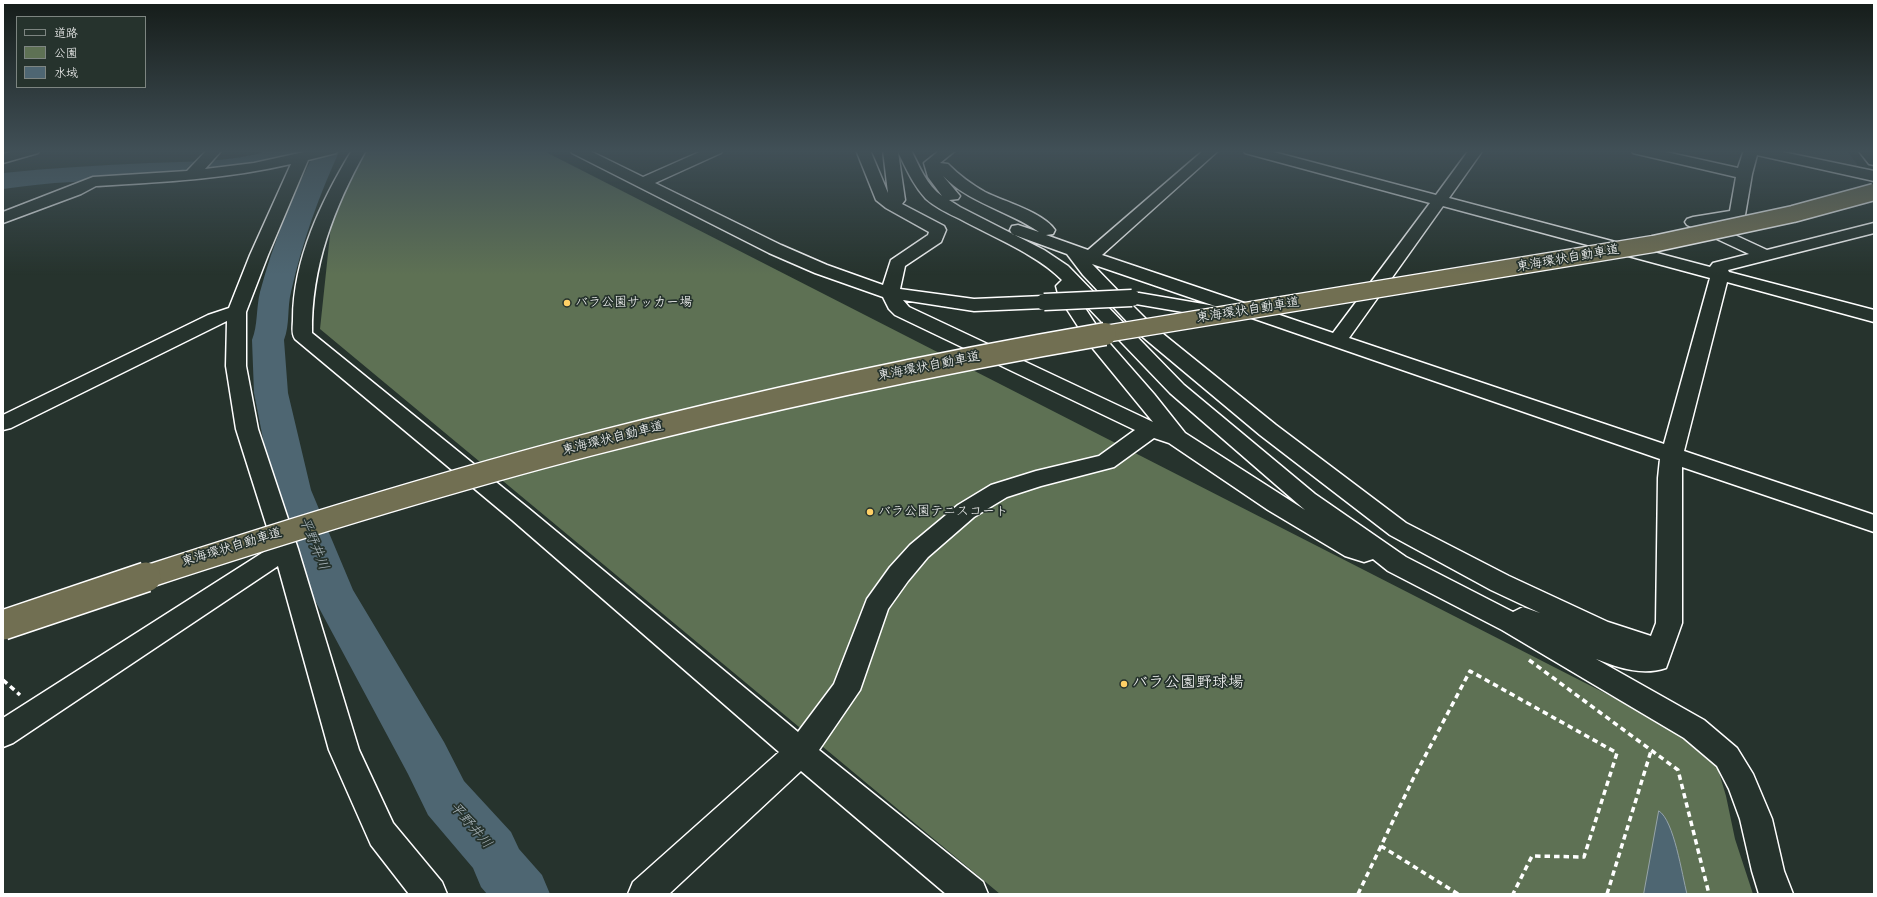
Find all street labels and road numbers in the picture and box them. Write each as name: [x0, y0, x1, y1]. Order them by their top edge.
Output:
street label: 東海環状自動車道: [1515, 242, 1621, 276]
street label: 東海環状自動車道: [1195, 295, 1301, 327]
street label: 東海環状自動車道: [876, 349, 982, 385]
street label: 東海環状自動車道: [561, 419, 665, 459]
street label: 東海環状自動車道: [180, 525, 284, 571]

